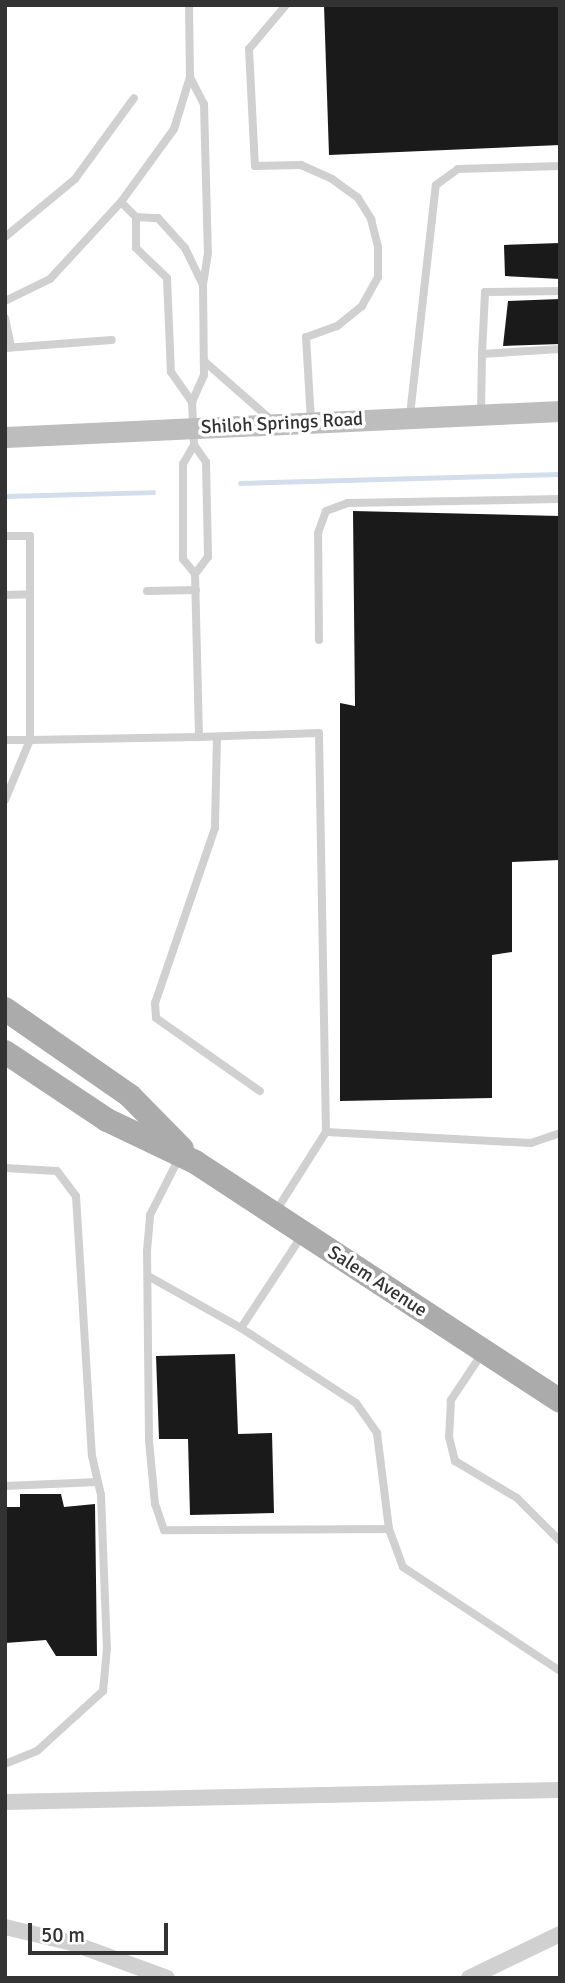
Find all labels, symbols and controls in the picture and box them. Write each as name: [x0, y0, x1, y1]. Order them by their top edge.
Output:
street label: Shiloh Springs Road: [200, 408, 364, 440]
street label: Salem Avenue: [323, 1241, 431, 1323]
scale bar: [32, 1910, 172, 1954]
text: 50 m: [41, 1922, 85, 1948]

